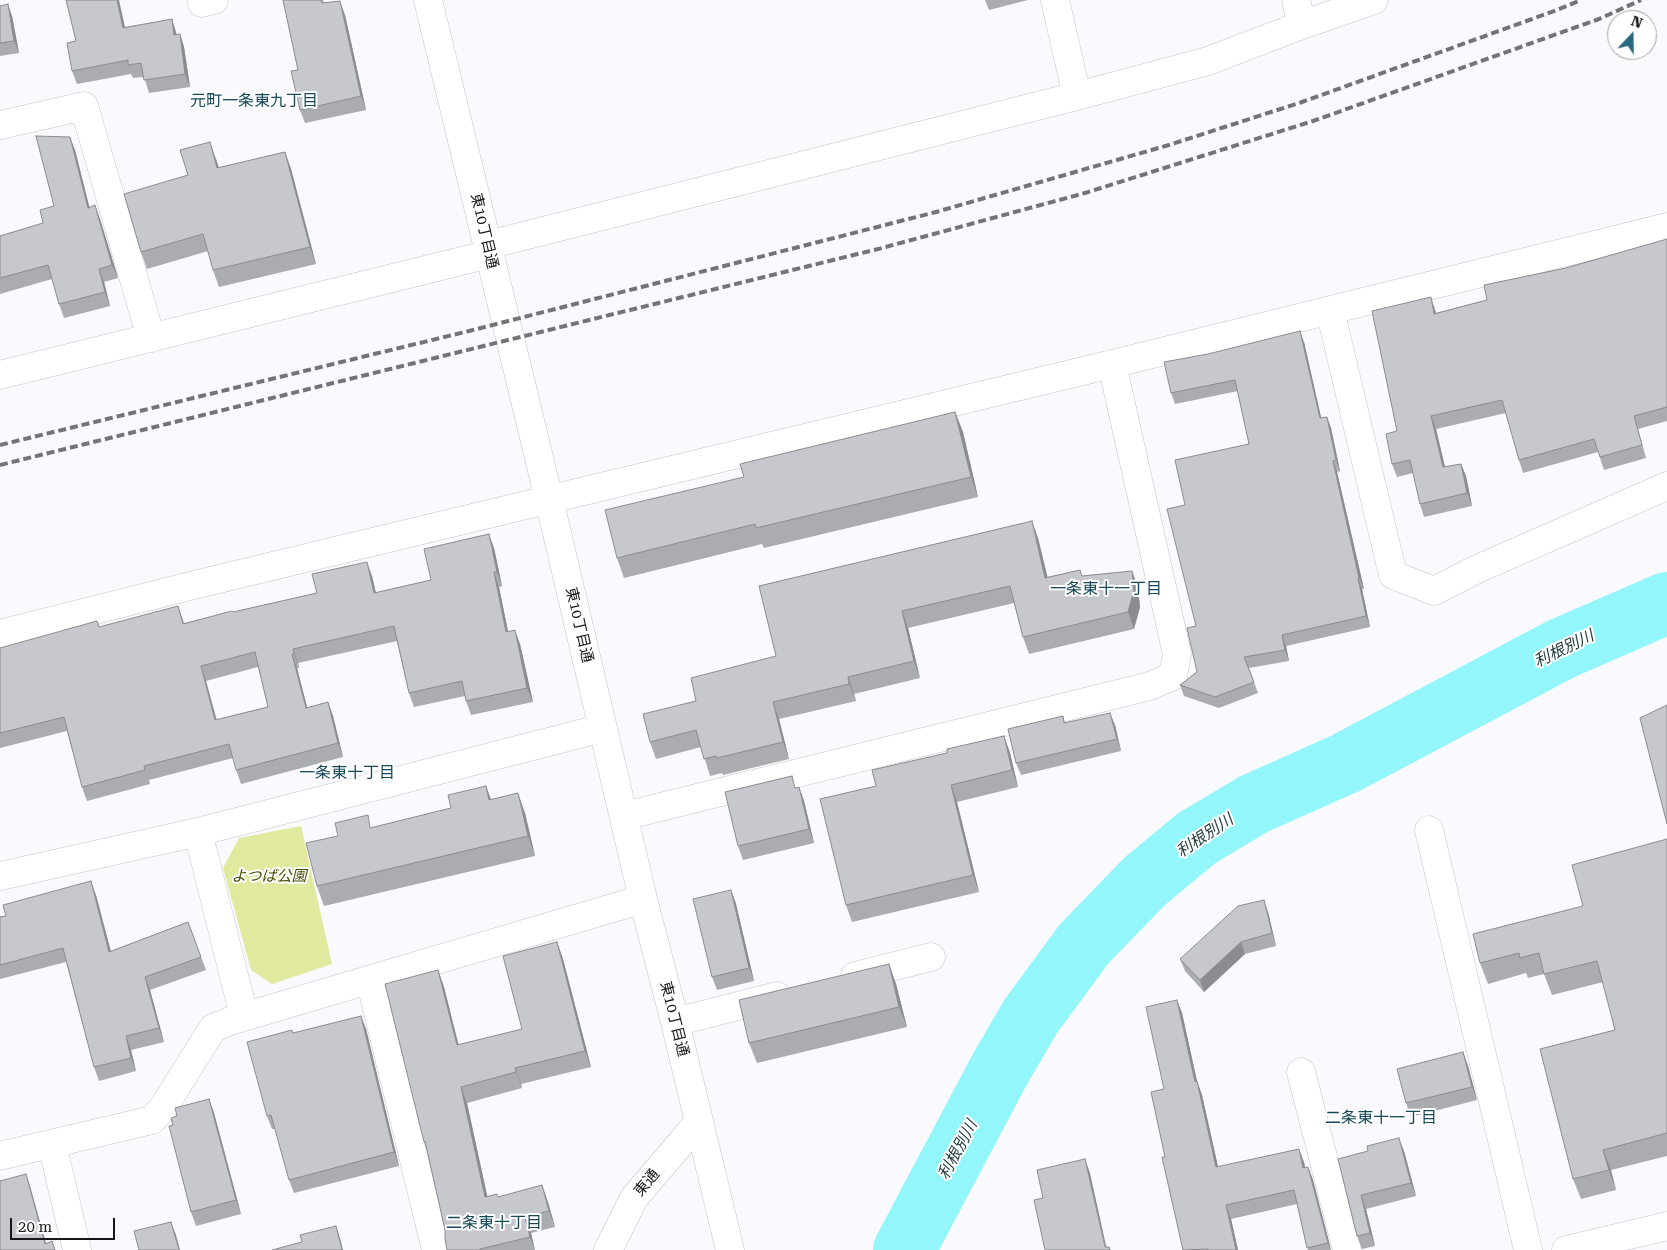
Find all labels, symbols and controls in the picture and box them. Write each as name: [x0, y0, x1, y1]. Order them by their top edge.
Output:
north arrow: [1607, 10, 1657, 60]
text: N: [1629, 13, 1645, 31]
district label: 元町一条東九丁目: [190, 91, 318, 111]
street label: 東10丁目通: [467, 192, 501, 270]
district label: 一条東十一丁目: [1050, 579, 1162, 599]
street label: 東10丁目通: [562, 586, 596, 664]
water label: 利根別川: [1531, 626, 1597, 672]
district label: 一条東十丁目: [299, 763, 395, 783]
water label: 利根別川: [1173, 810, 1237, 862]
park label: よつば公園: [232, 868, 306, 886]
street label: 東10丁目通: [656, 980, 692, 1058]
district label: 二条東十一丁目: [1325, 1108, 1437, 1128]
water label: 利根別川: [935, 1117, 981, 1183]
street label: 東通: [630, 1166, 664, 1200]
scale bar: [12, 1208, 118, 1240]
district label: 二条東十丁目: [446, 1213, 542, 1233]
text: 20 m: [18, 1218, 52, 1236]

